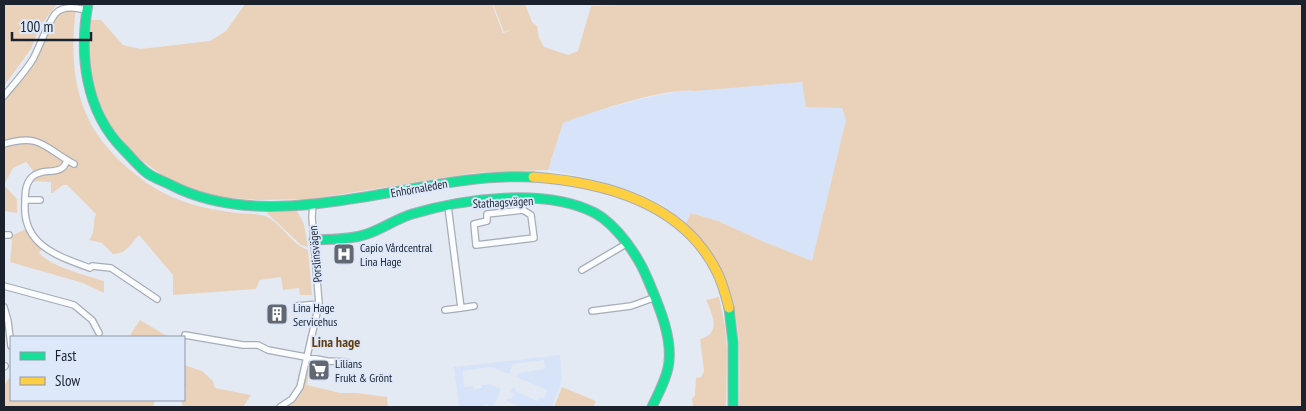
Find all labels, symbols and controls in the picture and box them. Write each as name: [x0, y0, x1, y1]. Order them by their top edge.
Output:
scale bar: [12, 10, 91, 42]
text: 100 m: [20, 17, 53, 36]
street label: Enhörnaleden: [389, 176, 449, 200]
street label: Stathagsvägen: [472, 193, 534, 211]
street label: Porslinsvägen: [305, 225, 325, 283]
place label: Capio Vårdcentral Lina Hage: [360, 240, 432, 269]
hospital icon: Capio Vårdcentral Lina Hage: [332, 242, 356, 266]
place label: Lina Hage Servicehus: [293, 300, 337, 329]
building icon: Lina Hage Servicehus: [265, 302, 289, 326]
district label: Lina hage: [312, 333, 360, 351]
legend: [10, 336, 185, 401]
text: Fast: [55, 346, 76, 365]
place label: Lilians Frukt & Grönt: [335, 356, 393, 385]
supermarket icon: Lilians Frukt & Grönt: [307, 358, 331, 382]
text: Slow: [55, 371, 80, 390]

